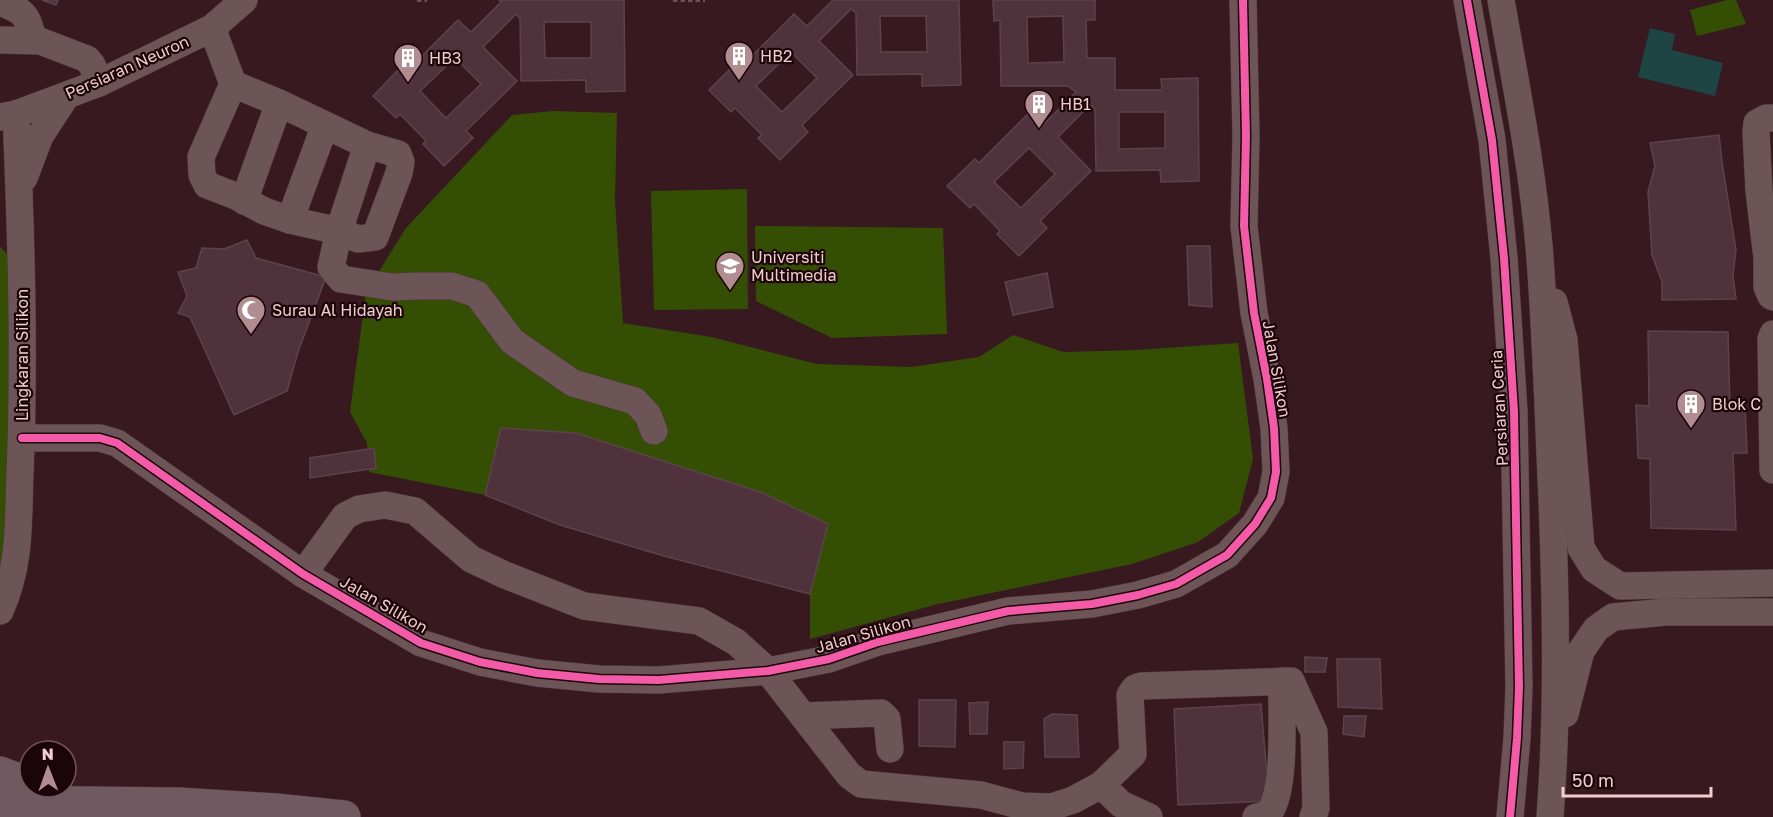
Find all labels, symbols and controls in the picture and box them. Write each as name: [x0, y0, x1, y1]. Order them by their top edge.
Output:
street label: Persiaran Neuron: [62, 31, 192, 103]
building icon: HB2: [723, 40, 755, 82]
building icon: HB3: [392, 42, 424, 84]
place label: HB2: [760, 46, 792, 66]
place label: HB3: [429, 48, 461, 68]
building icon: HB1: [1023, 88, 1055, 130]
place label: HB1: [1060, 94, 1091, 114]
place label: Universiti Multimedia: [751, 247, 837, 285]
school or university icon: Universiti Multimedia: [714, 250, 746, 292]
street label: Lingkaran Silikon: [12, 289, 32, 421]
mosque icon: Surau Al Hidayah: [235, 294, 267, 336]
place label: Surau Al Hidayah: [272, 300, 403, 320]
street label: Jalan Silikon: [1259, 319, 1295, 419]
street label: Persiaran Ceria: [1486, 349, 1512, 467]
building icon: Blok C: [1675, 388, 1707, 430]
place label: Blok C: [1712, 394, 1761, 414]
street label: Jalan Silikon: [337, 571, 431, 637]
street label: Jalan Silikon: [813, 611, 913, 657]
north arrow: [18, 739, 78, 799]
text: N: [41, 744, 54, 764]
scale bar: [1563, 760, 1712, 798]
text: 50 m: [1572, 769, 1614, 791]

